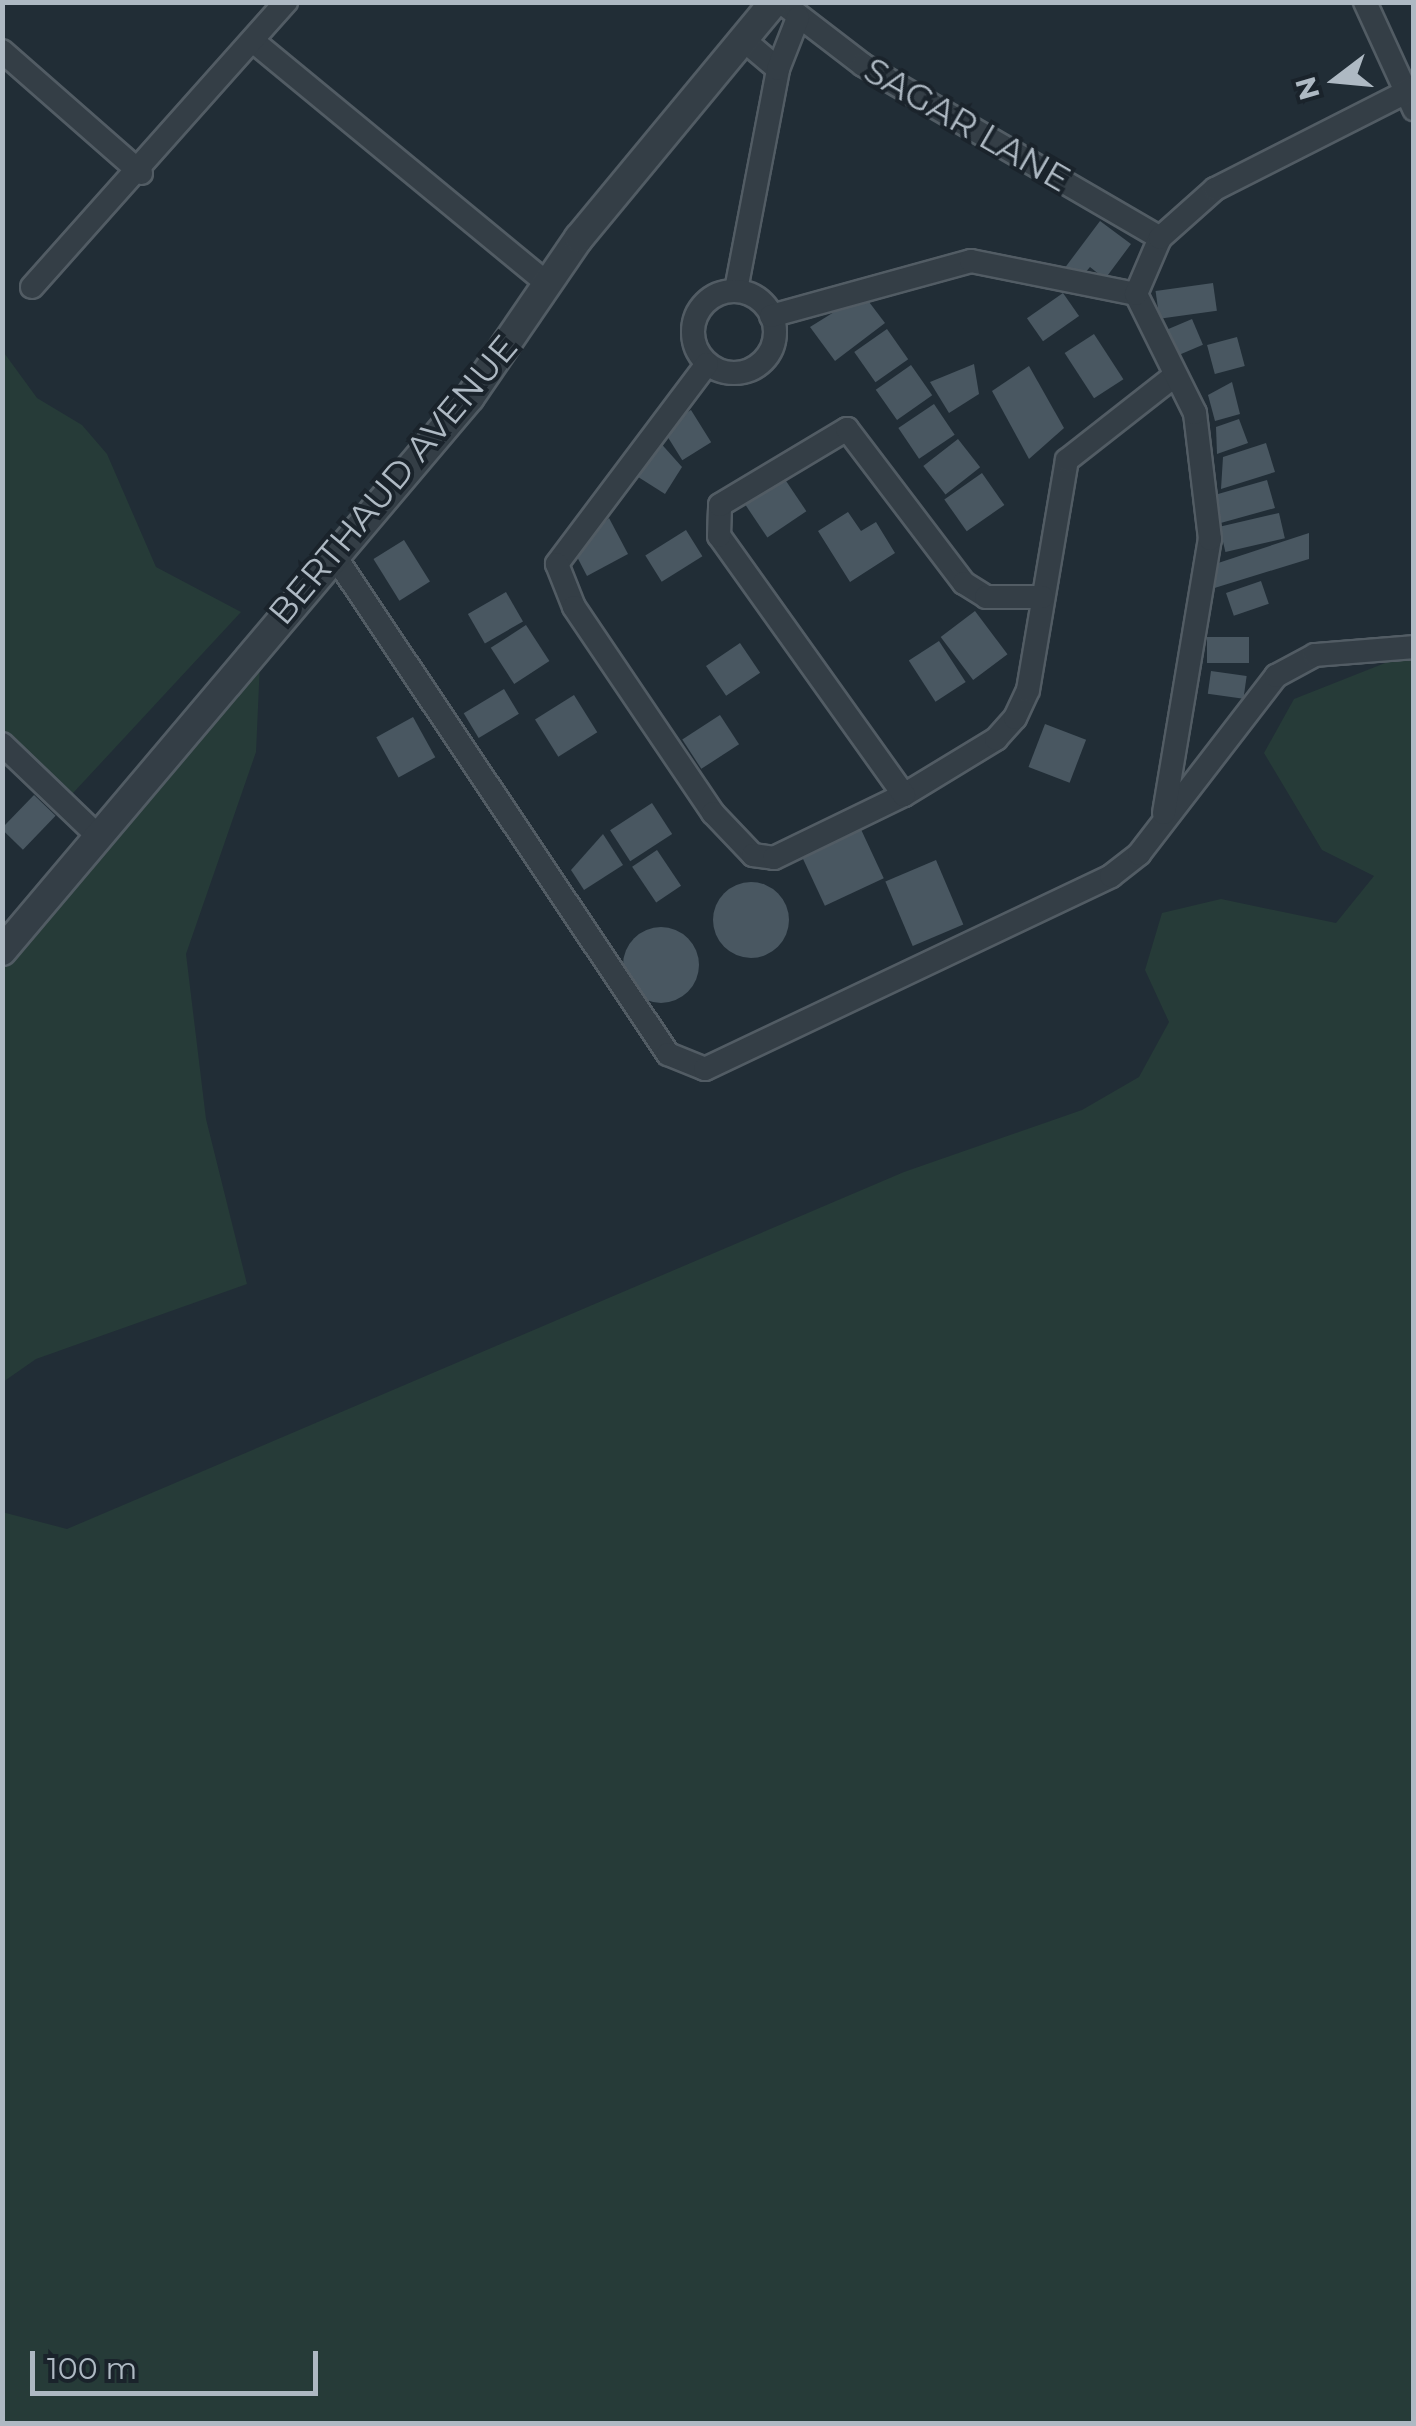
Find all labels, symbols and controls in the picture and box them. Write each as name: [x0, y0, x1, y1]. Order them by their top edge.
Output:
north arrow: [1286, 30, 1386, 130]
street label: SAGAR LANE: [857, 49, 1077, 201]
text: N: [1288, 73, 1327, 104]
street label: BERTHAUD AVENUE: [260, 327, 526, 633]
scale bar: [35, 2331, 322, 2393]
text: 100 m: [47, 2350, 137, 2387]

